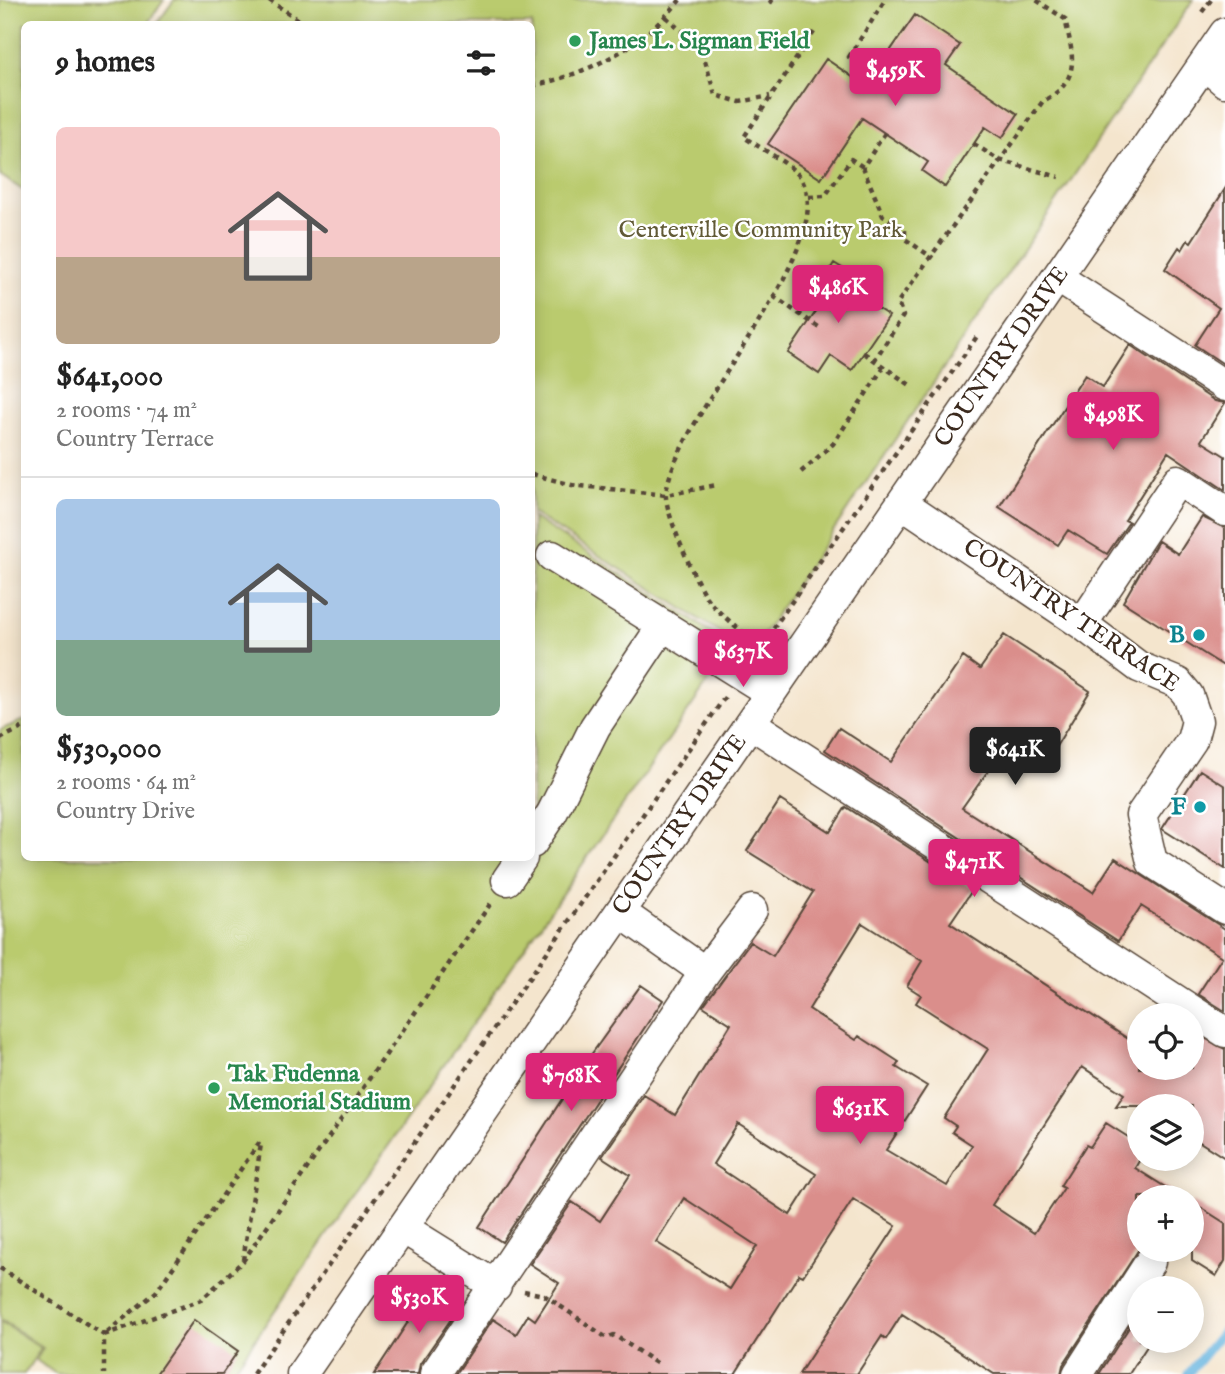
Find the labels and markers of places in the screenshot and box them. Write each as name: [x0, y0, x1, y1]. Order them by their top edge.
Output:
place label: James L. Sigman Field: [586, 26, 811, 57]
marker: James L. Sigman Field: [567, 33, 583, 49]
pin: $459K: [846, 48, 944, 108]
pin: $486K: [789, 266, 887, 325]
pin: $498K: [1064, 392, 1162, 452]
place label: B: [1169, 620, 1185, 651]
marker: B: [1191, 627, 1207, 643]
pin: $637K: [694, 630, 792, 689]
pin: $641K: [966, 728, 1064, 787]
place label: F: [1171, 792, 1187, 823]
marker: F: [1192, 799, 1208, 815]
pin: $471K: [925, 839, 1023, 899]
pin: $768K: [522, 1054, 620, 1113]
place label: Tak Fudenna Memorial Stadium: [227, 1059, 412, 1118]
marker: Tak Fudenna Memorial Stadium: [206, 1080, 222, 1096]
pin: $631K: [811, 1086, 909, 1146]
pin: $530K: [370, 1276, 468, 1335]

